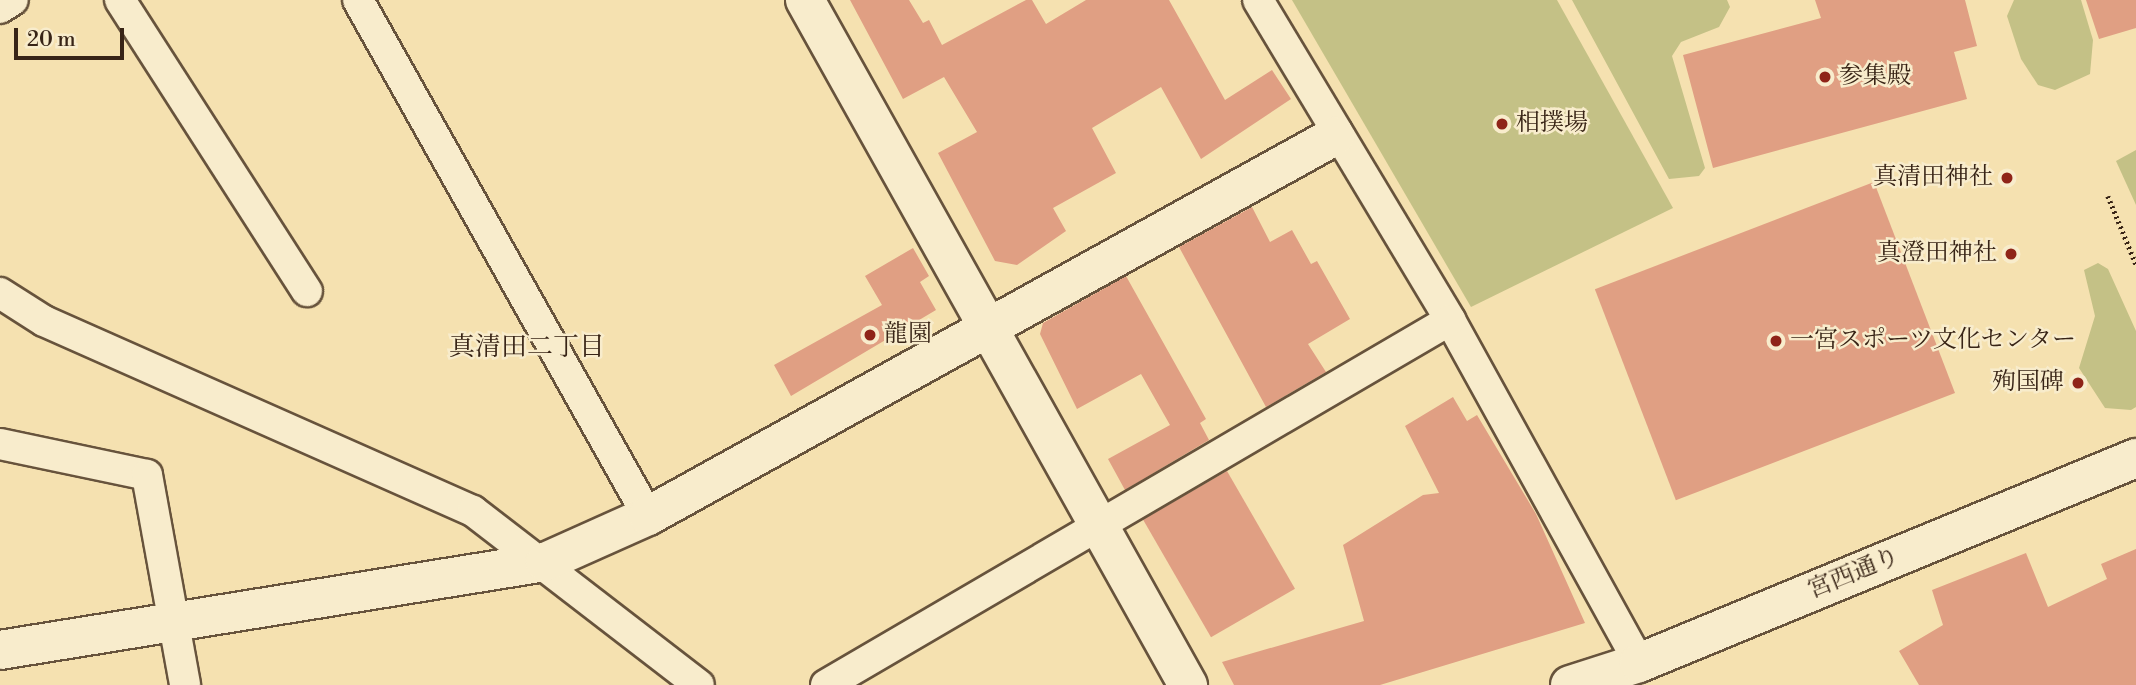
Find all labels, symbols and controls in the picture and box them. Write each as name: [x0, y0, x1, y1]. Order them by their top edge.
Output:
scale bar: [18, 14, 128, 58]
text: 20 m: [27, 27, 76, 53]
place label: 参集殿: [1839, 63, 1911, 91]
marker: 参集殿: [1817, 69, 1833, 85]
place label: 相撲場: [1516, 110, 1588, 138]
marker: 相撲場: [1494, 116, 1510, 132]
place label: 真清田神社: [1873, 164, 1993, 192]
marker: 真清田神社: [1999, 170, 2015, 186]
place label: 真澄田神社: [1877, 240, 1997, 268]
marker: 真澄田神社: [2003, 246, 2019, 262]
place label: 龍園: [884, 321, 932, 349]
marker: 龍園: [862, 327, 878, 343]
place label: 一宮スポーツ文化センター: [1790, 327, 2078, 355]
district label: 真清田二丁目: [449, 332, 605, 364]
marker: 一宮スポーツ文化センター: [1768, 333, 1784, 349]
place label: 殉国碑: [1992, 369, 2064, 397]
marker: 殉国碑: [2070, 375, 2086, 391]
street label: 宮西通り: [1804, 543, 1904, 605]

